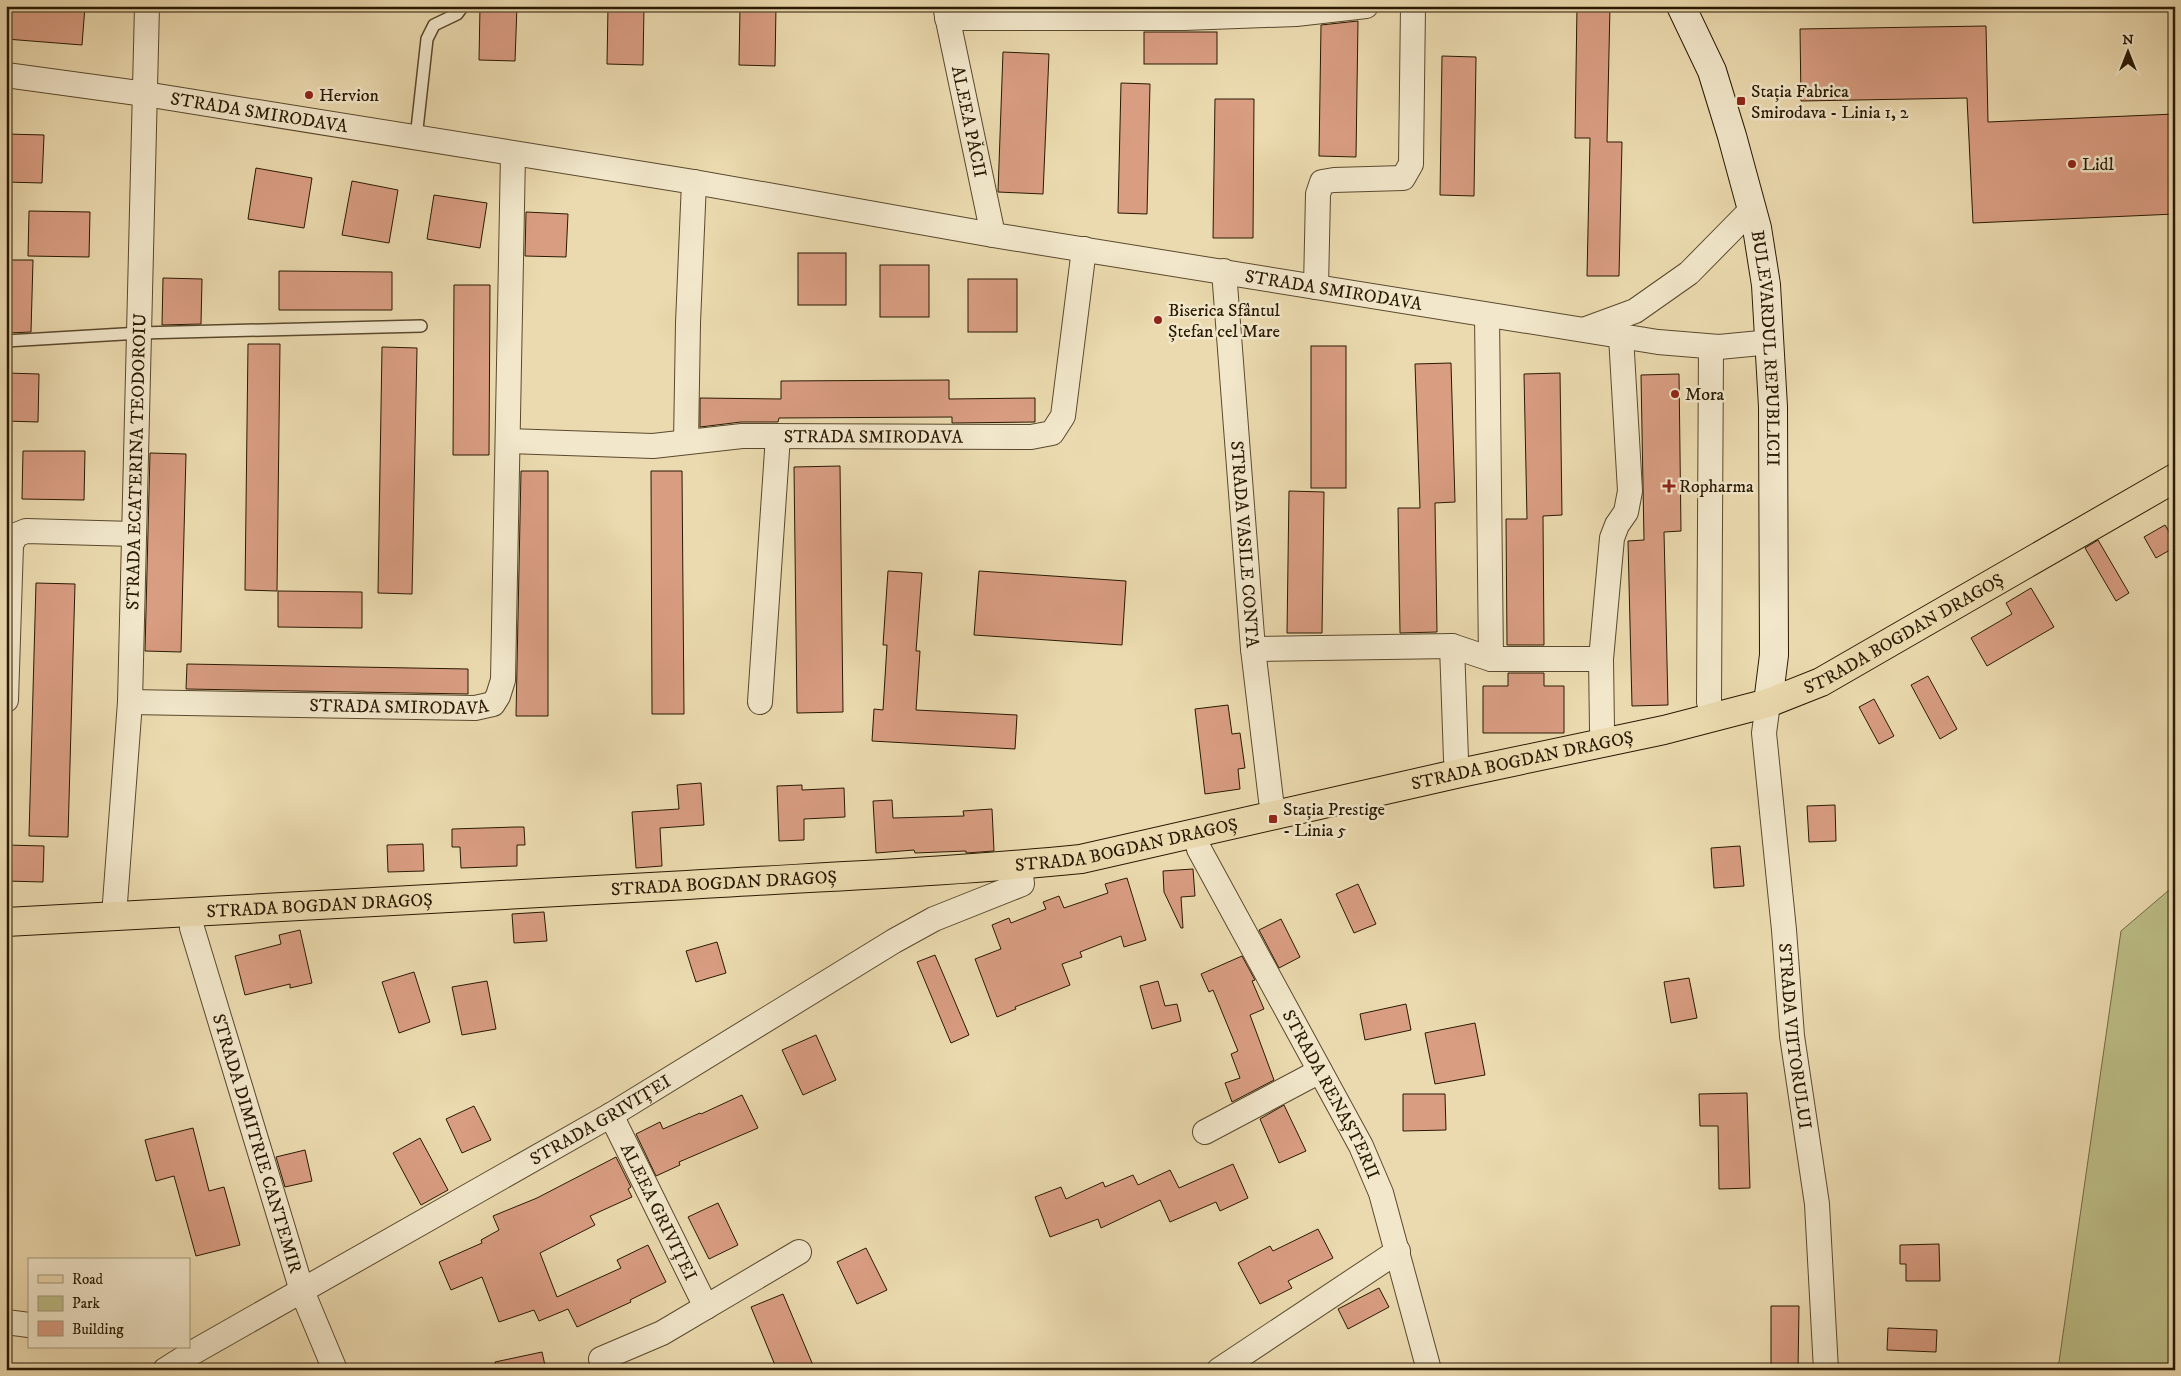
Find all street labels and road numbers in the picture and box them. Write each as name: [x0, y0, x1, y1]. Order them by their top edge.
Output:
street label: ALEEA PĂCII: [946, 64, 991, 179]
street label: STRADA SMIRODAVA: [169, 88, 350, 138]
street label: BULEVARDUL REPUBLICII: [1746, 229, 1783, 466]
street label: STRADA SMIRODAVA: [1243, 266, 1424, 316]
street label: STRADA ECATERINA TEODOROIU: [122, 313, 151, 610]
street label: STRADA SMIRODAVA: [784, 426, 963, 449]
street label: STRADA VASILE CONTA: [1225, 440, 1263, 649]
street label: STRADA BOGDAN DRAGOȘ: [1801, 569, 2008, 700]
street label: STRADA SMIRODAVA: [309, 695, 491, 720]
street label: STRADA BOGDAN DRAGOȘ: [1409, 727, 1635, 796]
street label: STRADA BOGDAN DRAGOȘ: [1014, 814, 1240, 877]
street label: STRADA BOGDAN DRAGOȘ: [610, 867, 838, 901]
street label: STRADA BOGDAN DRAGOȘ: [206, 889, 433, 923]
street label: STRADA VIITORULUI: [1773, 942, 1816, 1131]
street label: STRADA RENAȘTERII: [1277, 1006, 1384, 1183]
street label: STRADA DIMITRIE CANTEMIR: [207, 1011, 306, 1276]
street label: STRADA GRIVIȚEI: [526, 1071, 675, 1171]
street label: ALEEA GRIVIȚEI: [615, 1140, 701, 1284]

